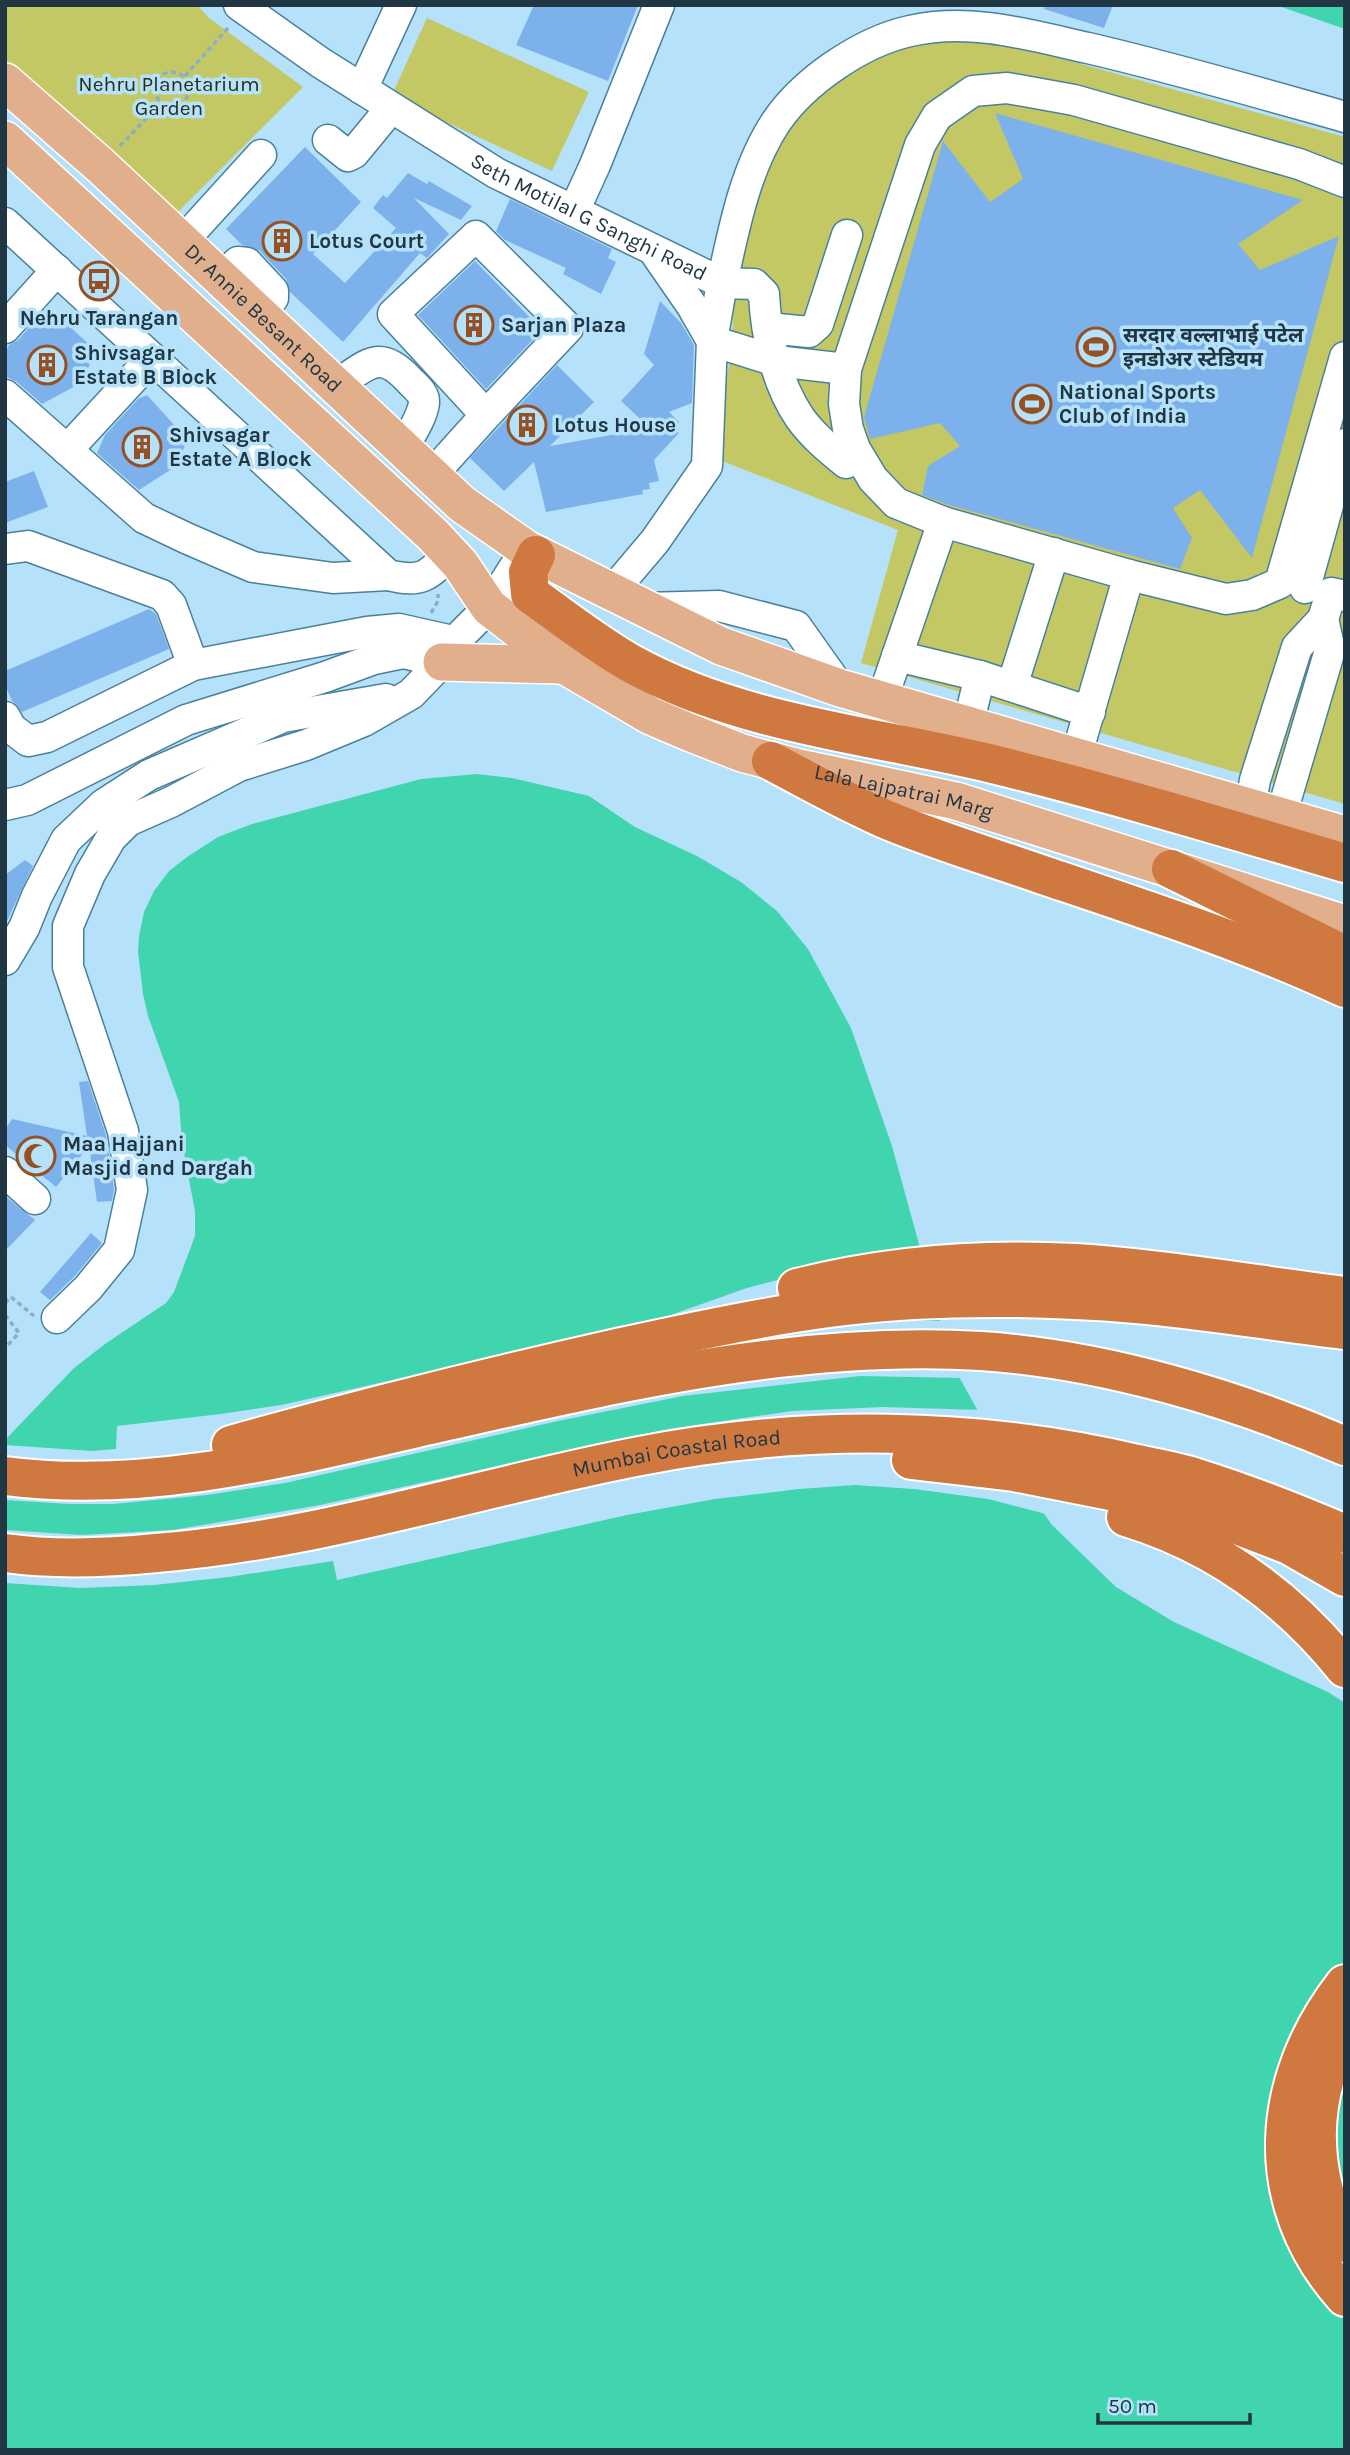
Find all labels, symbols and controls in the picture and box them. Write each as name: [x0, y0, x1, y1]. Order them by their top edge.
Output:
park label: Nehru Planetarium Garden: [78, 72, 260, 120]
street label: Seth Motilal G Sanghi Road: [466, 148, 711, 286]
building icon: Lotus Court: [261, 220, 303, 262]
place label: Lotus Court: [309, 229, 424, 253]
street label: Dr Annie Besant Road: [180, 239, 347, 397]
bus stop icon: Nehru Tarangan: [78, 260, 120, 302]
building icon: Sarjan Plaza: [453, 304, 495, 346]
place label: Nehru Tarangan: [20, 306, 178, 330]
place label: Sarjan Plaza: [501, 313, 626, 337]
place label: सरदार वल्लाभाई पटेल इनडोअर स्टेडियम: [1123, 323, 1304, 371]
sports icon: सरदार वल्लाभाई पटेल इनडोअर स्टेडियम: [1075, 326, 1117, 368]
place label: Shivsagar Estate B Block: [74, 341, 218, 389]
building icon: Shivsagar Estate B Block: [26, 344, 68, 386]
place label: National Sports Club of India: [1059, 380, 1216, 428]
sports icon: National Sports Club of India: [1011, 383, 1053, 425]
building icon: Lotus House: [506, 404, 548, 446]
place label: Lotus House: [554, 413, 676, 437]
place label: Shivsagar Estate A Block: [169, 423, 312, 471]
building icon: Shivsagar Estate A Block: [121, 426, 163, 468]
street label: Lala Lajpatrai Marg: [812, 759, 996, 824]
place label: Maa Hajjani Masjid and Dargah: [63, 1132, 253, 1180]
mosque icon: Maa Hajjani Masjid and Dargah: [15, 1135, 57, 1177]
street label: Mumbai Coastal Road: [570, 1425, 782, 1482]
scale bar: [1098, 2382, 1250, 2426]
text: 50 m: [1108, 2394, 1157, 2418]

